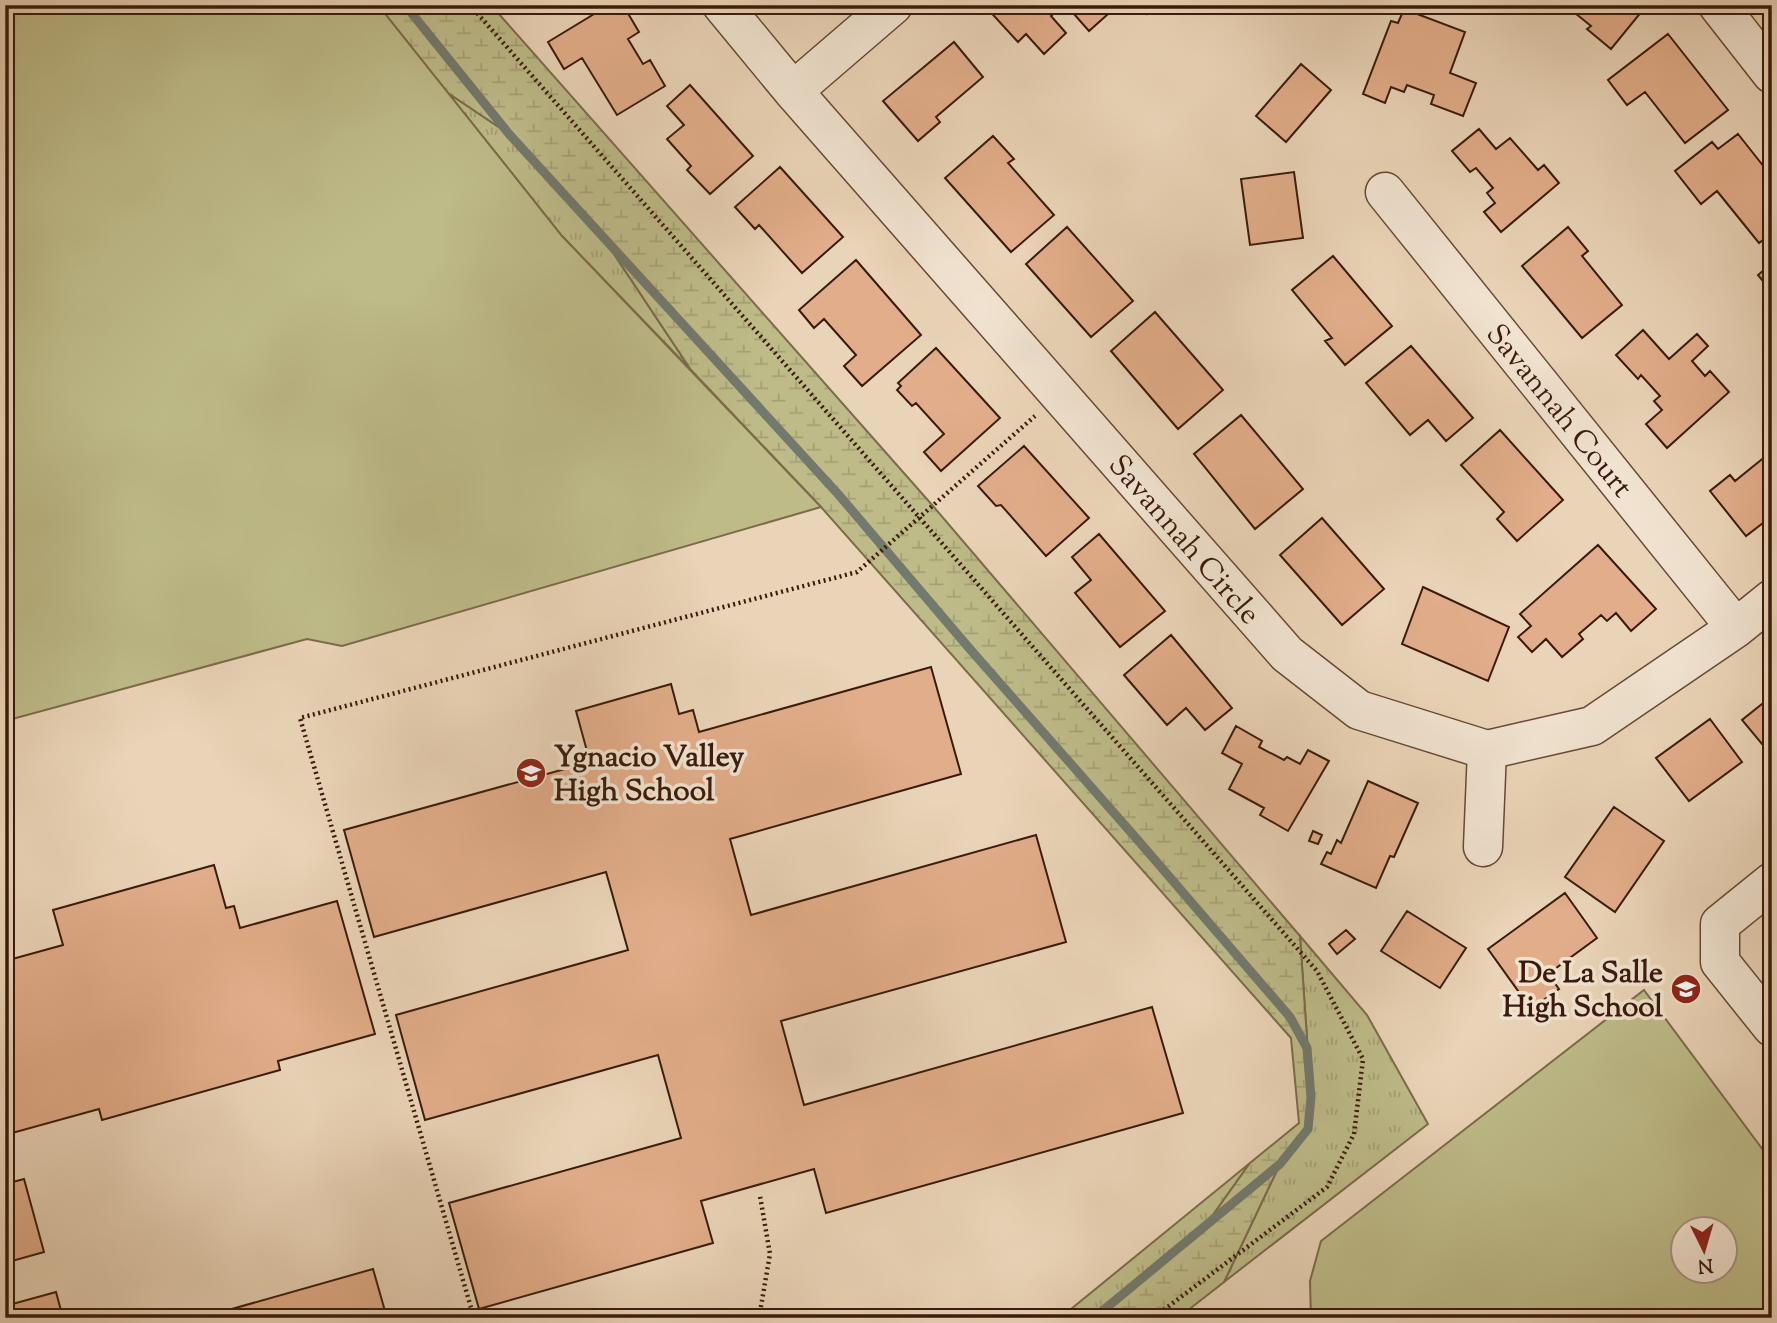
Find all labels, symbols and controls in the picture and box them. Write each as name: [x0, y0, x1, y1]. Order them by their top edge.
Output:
street label: Savannah Court: [1474, 315, 1642, 508]
street label: Savannah Circle: [1097, 446, 1269, 635]
place label: Ygnacio Valley High School: [554, 737, 744, 814]
school or university icon: Ygnacio Valley High School: [514, 756, 548, 790]
place label: De La Salle High School: [1503, 953, 1664, 1030]
school or university icon: De La Salle High School: [1669, 972, 1703, 1006]
north arrow: [1668, 1214, 1738, 1284]
text: N: [1697, 1250, 1714, 1279]

